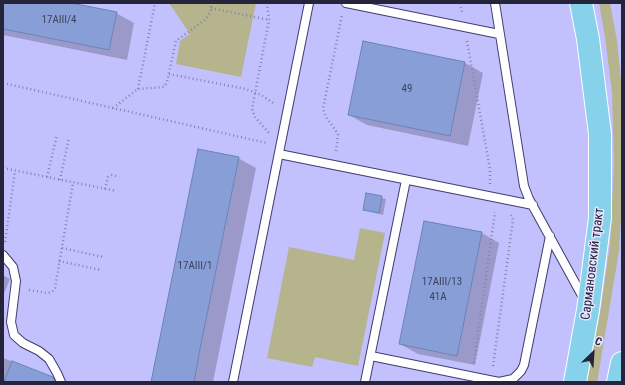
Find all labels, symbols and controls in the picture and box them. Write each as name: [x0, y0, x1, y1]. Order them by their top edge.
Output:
house number: 17АIII/4: [42, 13, 76, 27]
house number: 49: [402, 82, 412, 96]
street label: Сармановский тракт: [578, 207, 608, 321]
house number: 17АIII/1: [178, 259, 212, 273]
house number: 17АIII/13: [422, 275, 462, 289]
house number: 41А: [429, 290, 447, 304]
north arrow: [573, 333, 613, 373]
text: С: [593, 334, 604, 349]

